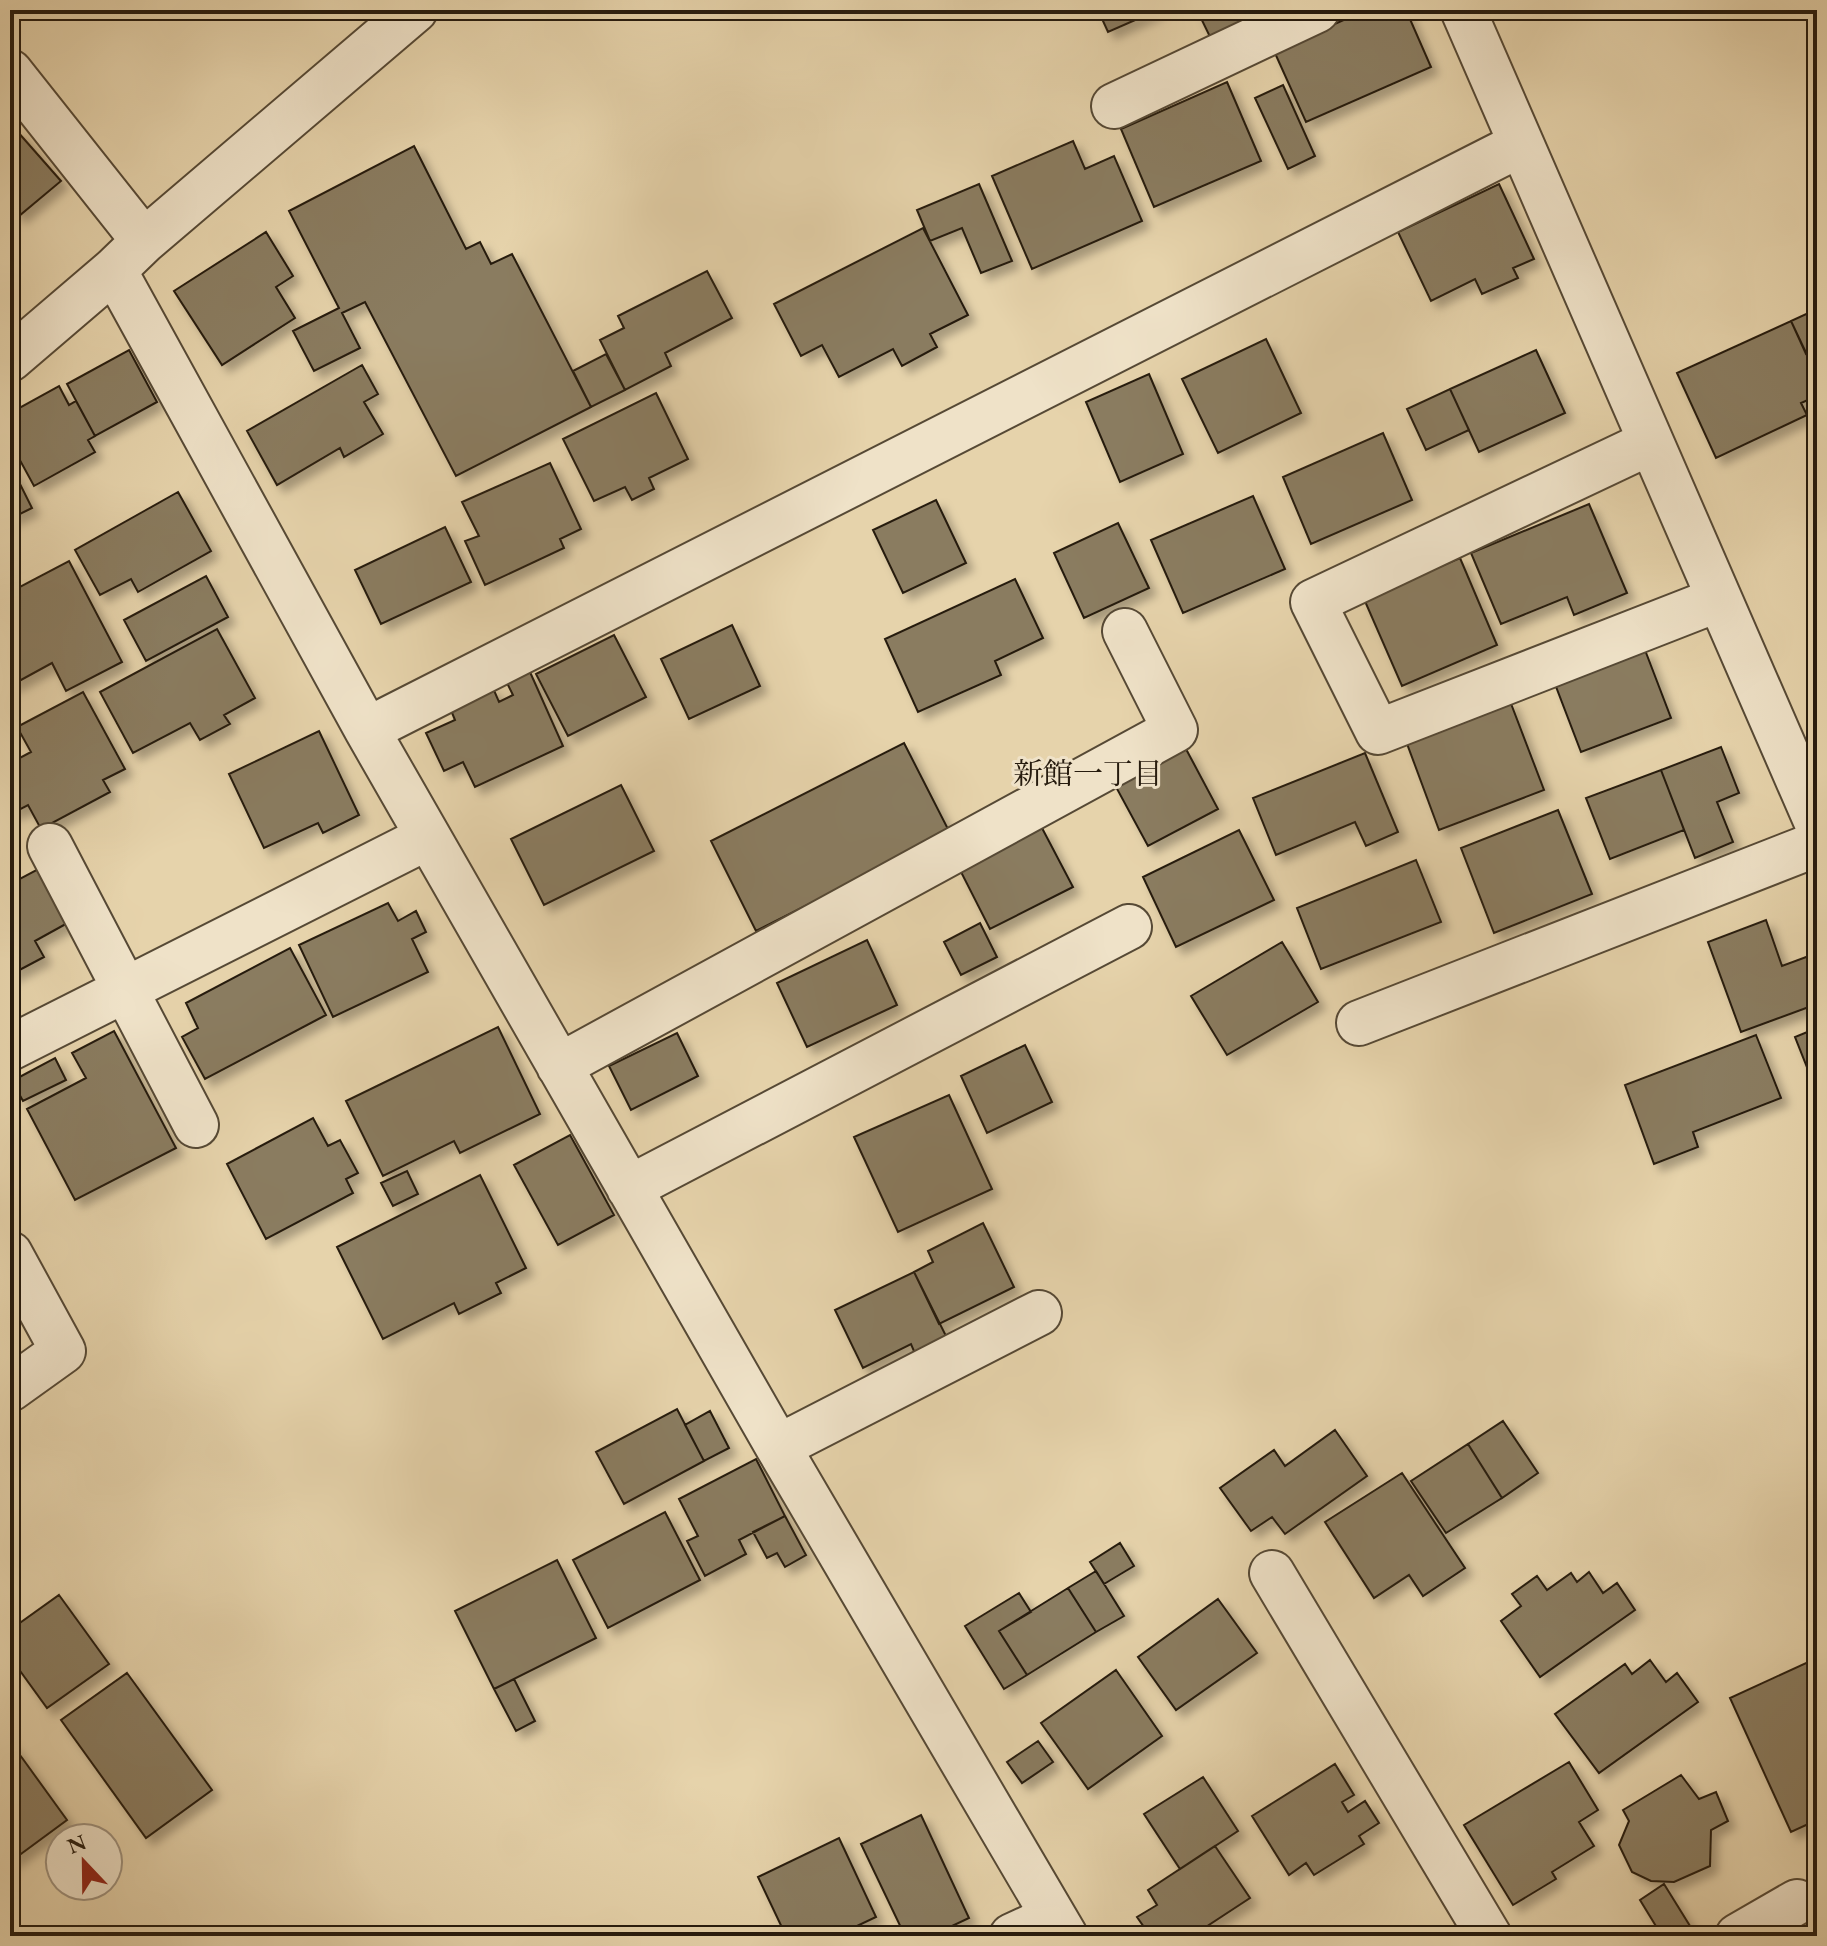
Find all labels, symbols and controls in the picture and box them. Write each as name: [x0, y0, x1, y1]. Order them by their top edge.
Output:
district label: 新館一丁目: [1013, 754, 1163, 793]
north arrow: [44, 1822, 124, 1902]
text: N: [63, 1827, 91, 1861]

